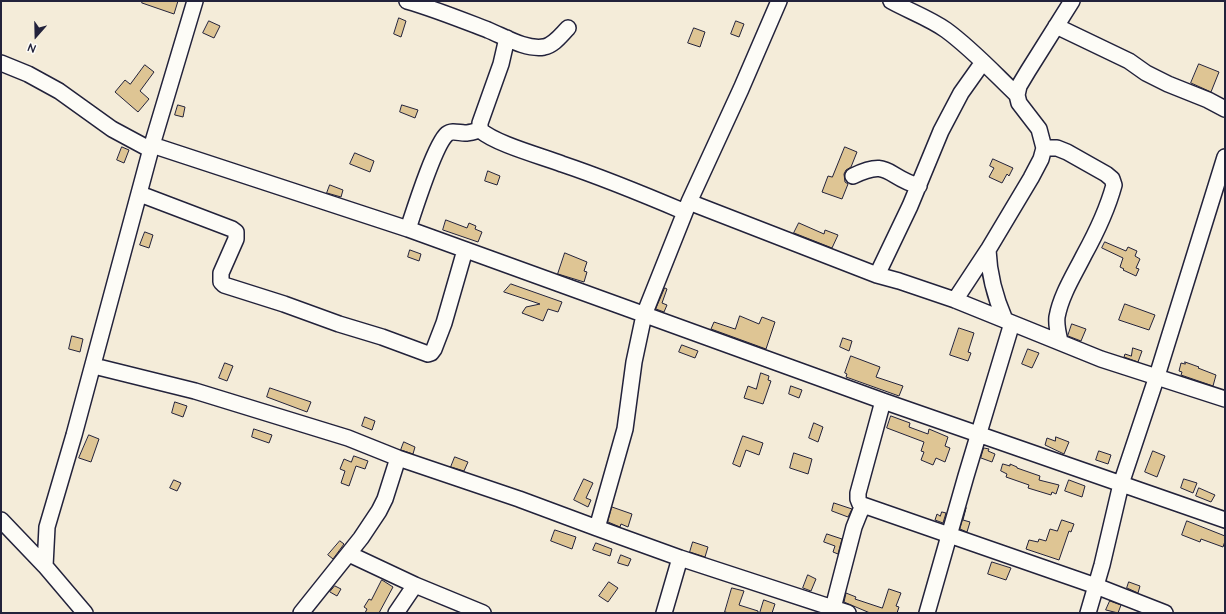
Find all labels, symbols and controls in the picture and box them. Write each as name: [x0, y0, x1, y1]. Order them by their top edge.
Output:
north arrow: [16, 16, 56, 56]
text: N: [26, 40, 38, 56]

